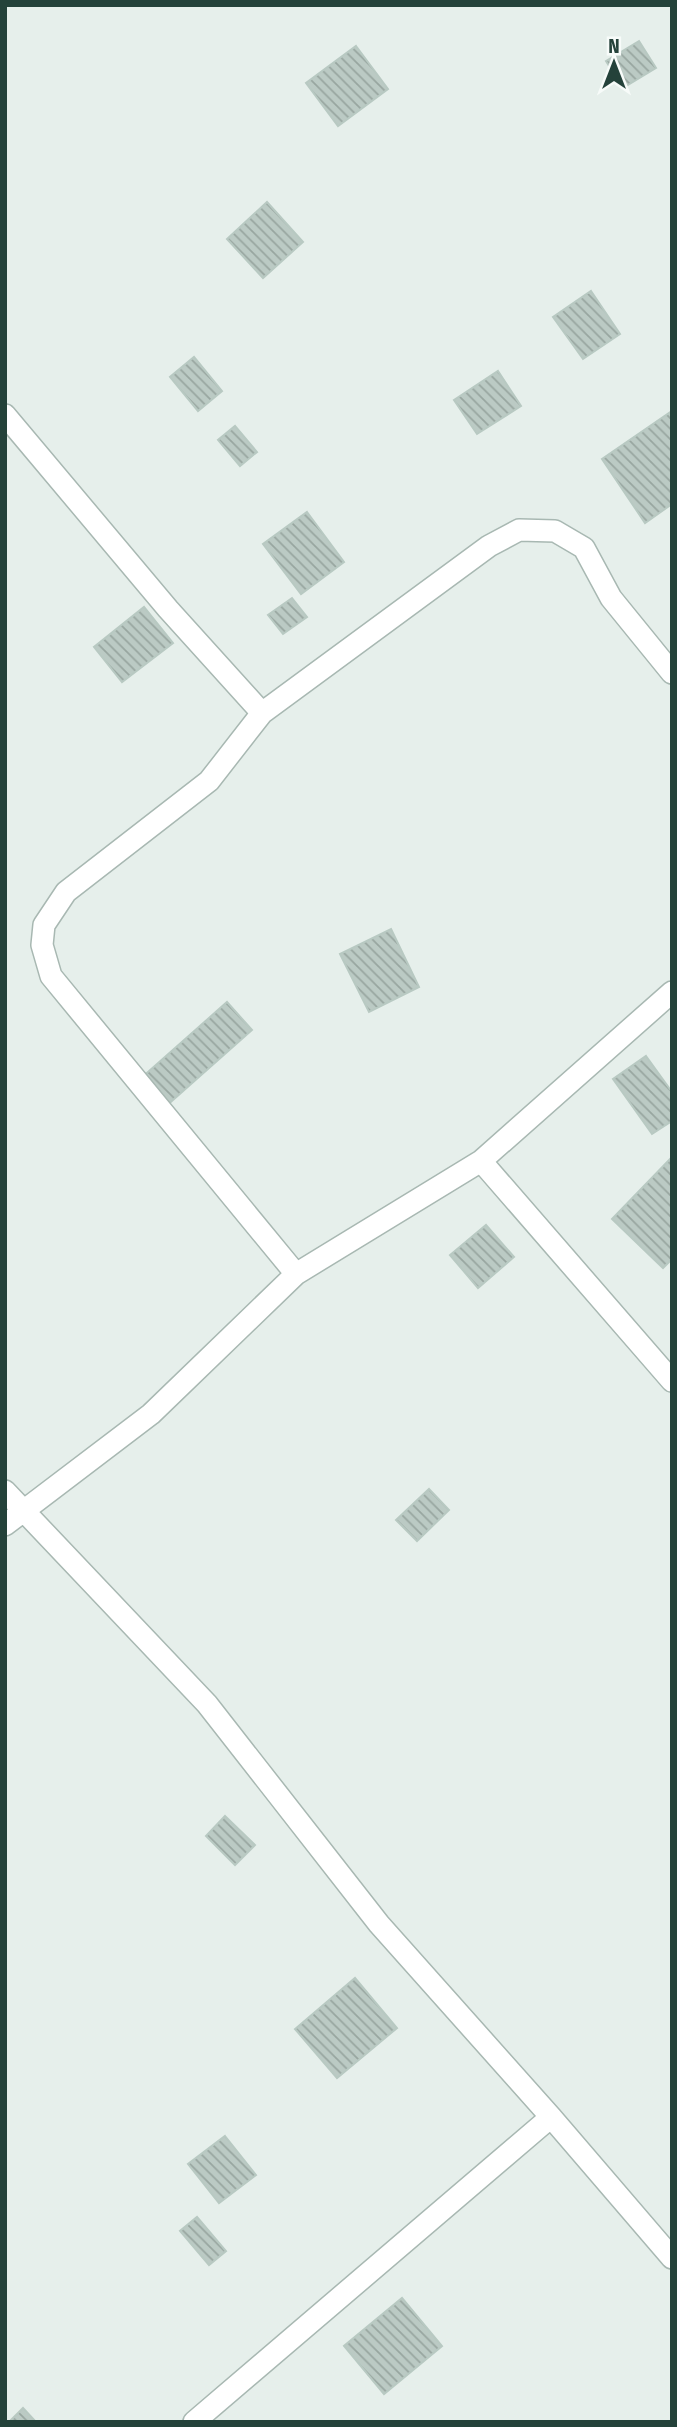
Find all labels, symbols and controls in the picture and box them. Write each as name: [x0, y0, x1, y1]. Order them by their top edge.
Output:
north arrow: [579, 28, 649, 98]
text: N: [608, 35, 620, 58]

